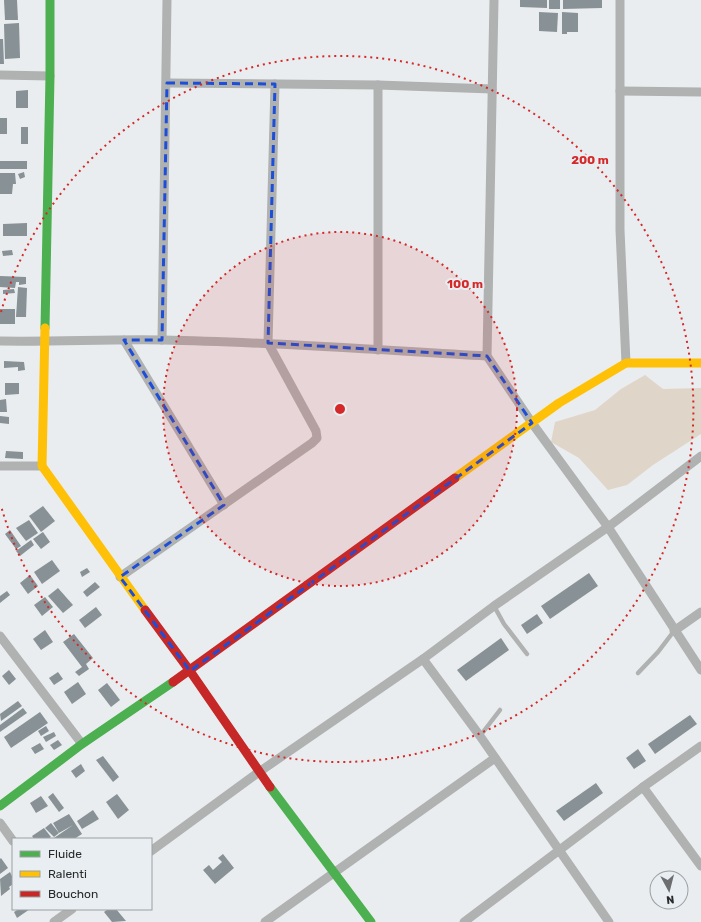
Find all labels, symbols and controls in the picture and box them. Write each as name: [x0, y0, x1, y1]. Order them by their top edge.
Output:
text: 200 m: [571, 153, 609, 167]
text: 100 m: [447, 277, 483, 291]
centre of rings: [333, 402, 347, 416]
legend: [12, 838, 152, 910]
text: Fluide: [48, 847, 82, 861]
text: Ralenti: [48, 867, 87, 881]
north arrow: [649, 870, 689, 910]
text: Bouchon: [48, 887, 98, 901]
text: N: [665, 892, 675, 906]

